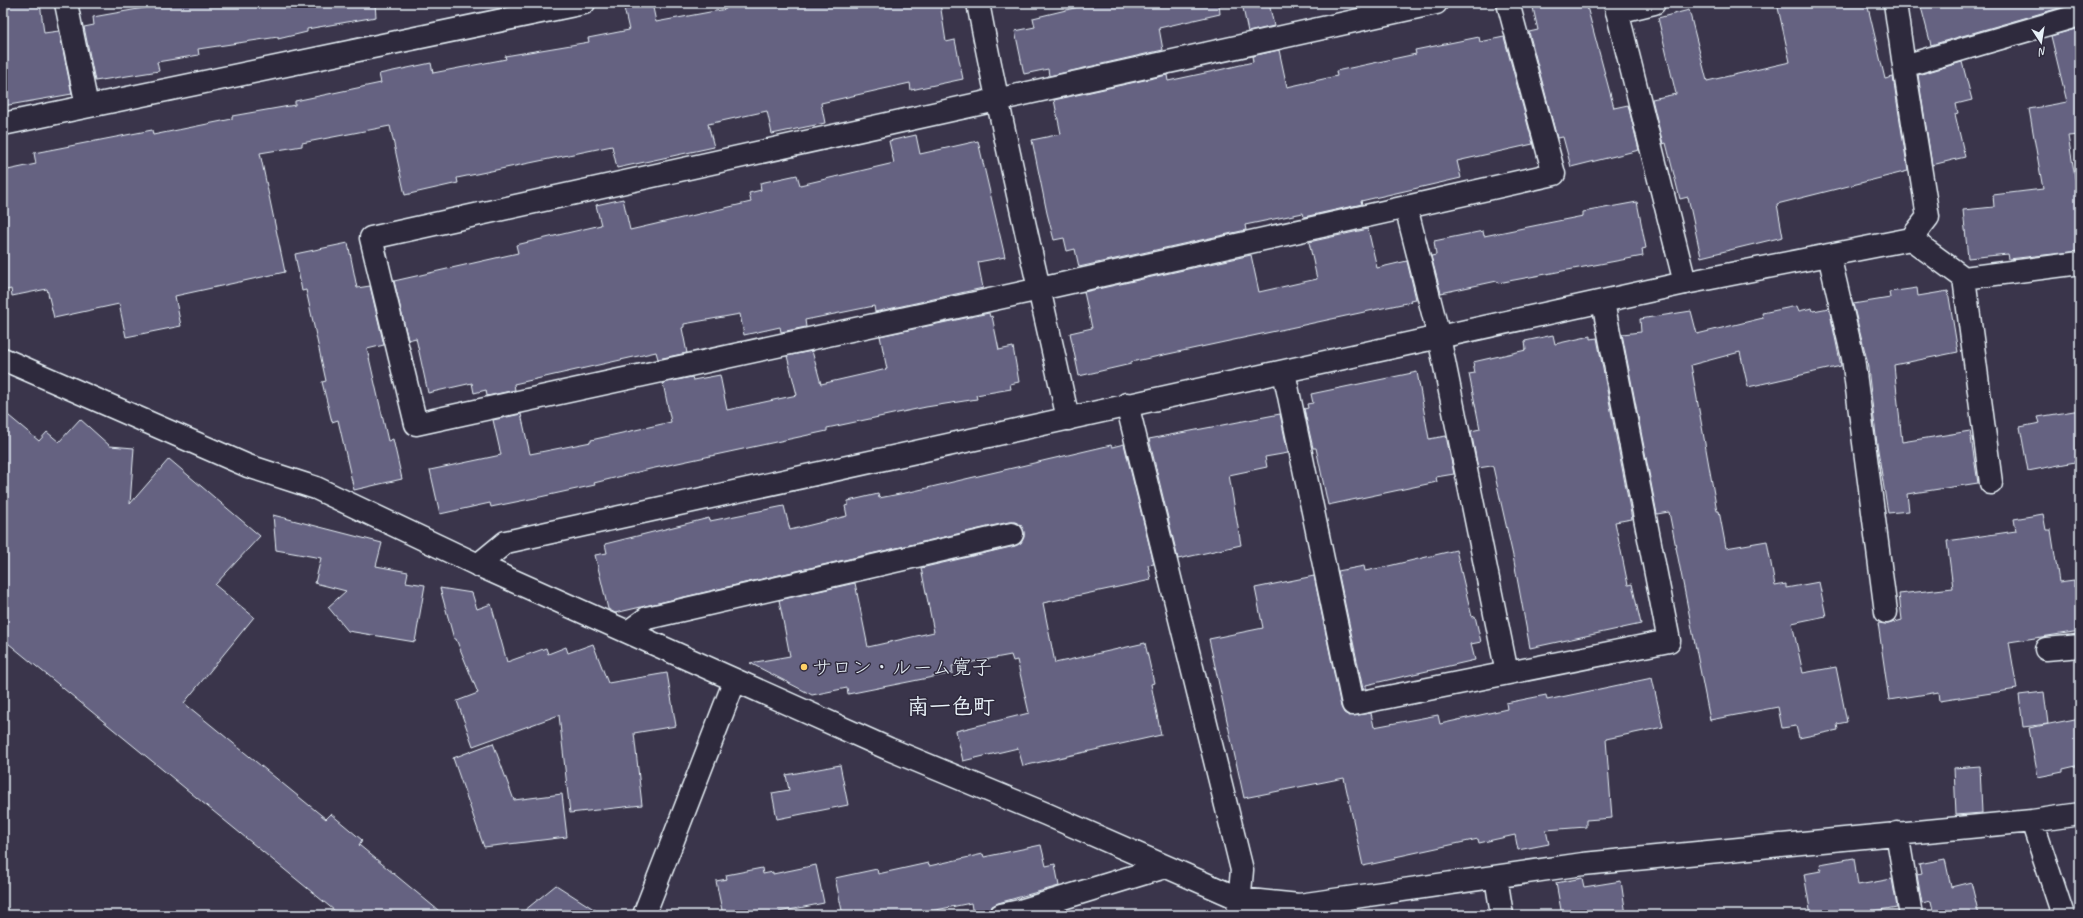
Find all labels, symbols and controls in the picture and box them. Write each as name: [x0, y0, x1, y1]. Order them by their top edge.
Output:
north arrow: [2021, 22, 2061, 62]
text: N: [2036, 44, 2048, 60]
place label: サロン・ルーム寛子: [812, 655, 992, 680]
marker: サロン・ルーム寛子: [799, 662, 809, 672]
district label: 南一色町: [907, 693, 995, 721]

